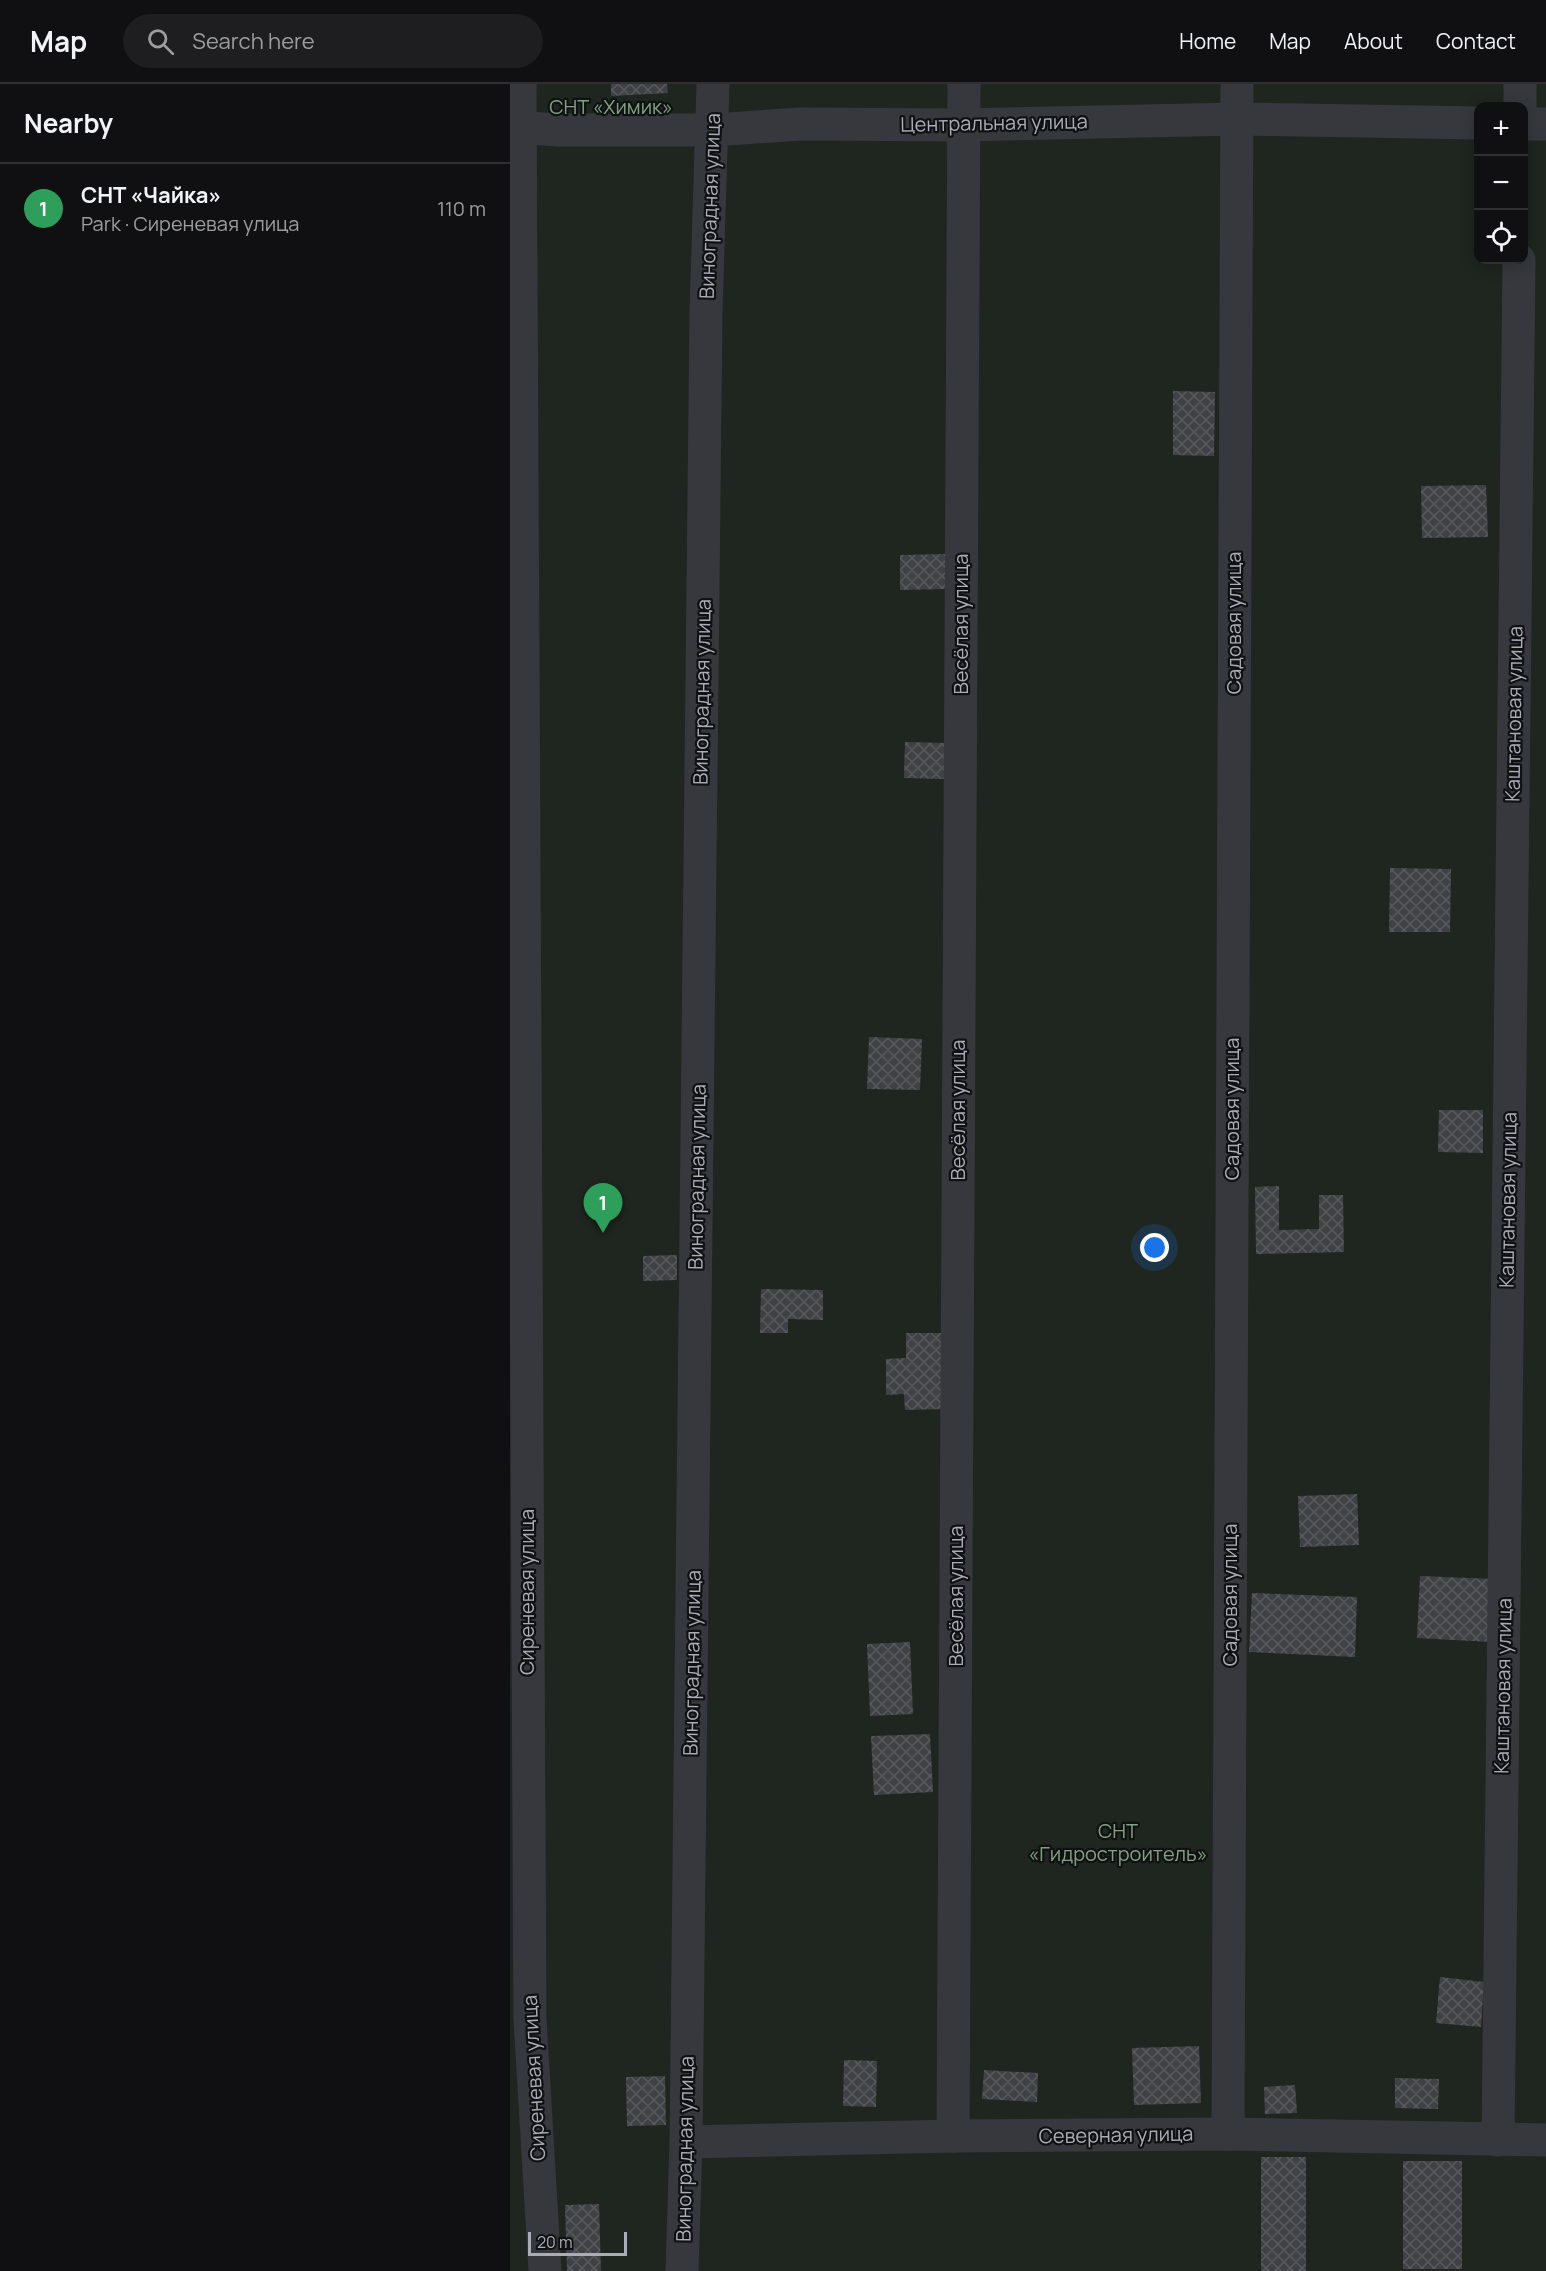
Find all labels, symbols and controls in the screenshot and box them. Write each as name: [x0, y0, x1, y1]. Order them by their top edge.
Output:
search box: [123, 14, 543, 68]
text: Map: [30, 22, 87, 60]
icon: search: [144, 25, 177, 58]
text: Search here: [192, 26, 315, 56]
text: Home: [1179, 27, 1236, 55]
text: Map: [1269, 27, 1311, 55]
text: About: [1344, 27, 1403, 55]
text: Contact: [1436, 27, 1516, 55]
park label: СНТ «Химик»: [549, 93, 673, 120]
map controls: [1474, 102, 1528, 264]
button: +: [1474, 102, 1528, 156]
text: Nearby: [24, 105, 113, 141]
street label: Центральная улица: [900, 107, 1088, 138]
street label: Виноградная улица: [693, 113, 726, 299]
button: −: [1474, 156, 1528, 210]
text: СНТ «Чайка»: [81, 180, 221, 210]
text: 1: [39, 195, 48, 222]
text: 110 m: [437, 195, 486, 222]
text: Park · Сиреневая улица: [81, 210, 299, 237]
button: locate: [1474, 210, 1528, 264]
street label: Садовая улица: [1220, 552, 1247, 694]
street label: Весёлая улица: [947, 554, 974, 694]
street label: Виноградная улица: [686, 599, 717, 785]
street label: Каштановая улица: [1498, 626, 1529, 802]
street label: Садовая улица: [1218, 1038, 1245, 1180]
street label: Весёлая улица: [944, 1040, 971, 1180]
street label: Виноградная улица: [681, 1084, 712, 1270]
street label: Каштановая улица: [1492, 1112, 1523, 1288]
pin: 1: [584, 1184, 622, 1233]
your location: [1140, 1233, 1169, 1262]
street label: Сиреневая улица: [513, 1509, 540, 1675]
street label: Садовая улица: [1216, 1524, 1243, 1666]
street label: Весёлая улица: [942, 1526, 969, 1666]
street label: Виноградная улица: [676, 1570, 707, 1756]
street label: Каштановая улица: [1487, 1598, 1518, 1774]
park label: СНТ «Гидростроитель»: [1028, 1817, 1208, 1867]
street label: Сиреневая улица: [516, 1994, 551, 2162]
street label: Виноградная улица: [669, 2056, 700, 2242]
street label: Северная улица: [1038, 2120, 1194, 2149]
scale bar: [528, 2229, 627, 2256]
text: 20 m: [537, 2231, 573, 2253]

